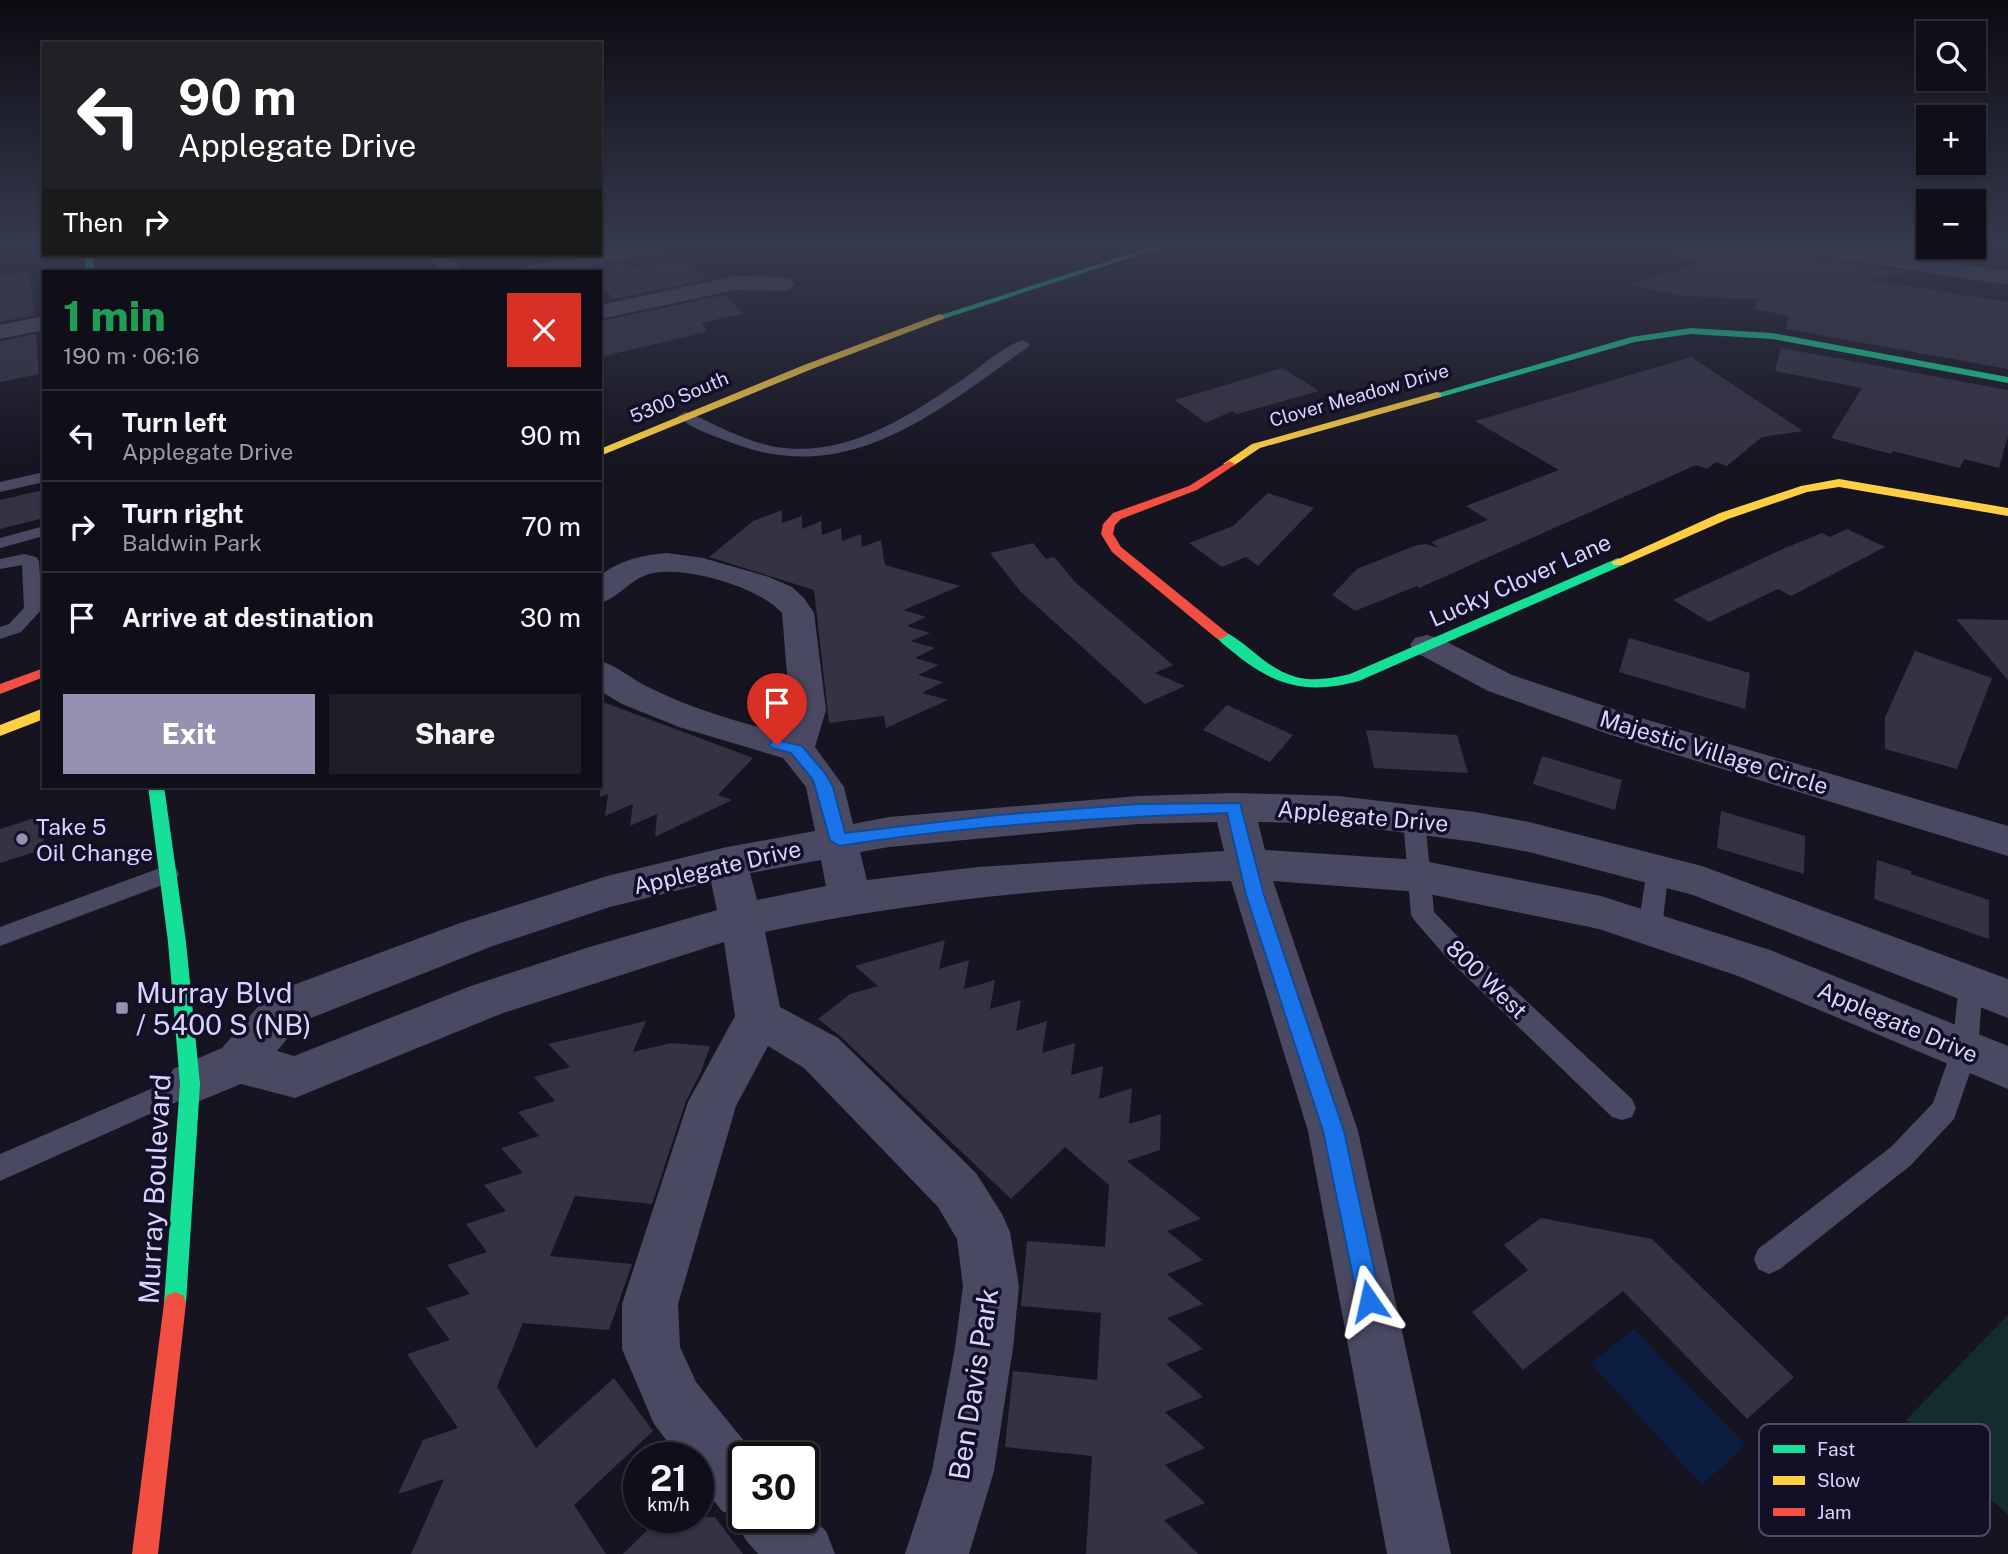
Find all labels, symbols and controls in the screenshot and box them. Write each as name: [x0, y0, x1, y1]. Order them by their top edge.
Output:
map controls: [1916, 21, 1986, 259]
button: search: [1916, 21, 1986, 91]
text: 90 m: [178, 68, 297, 126]
icon: left: [63, 70, 154, 161]
button: +: [1916, 105, 1986, 175]
text: Applegate Drive: [178, 127, 416, 164]
button: −: [1916, 189, 1986, 259]
icon: right: [137, 203, 175, 241]
text: Then: [63, 207, 123, 238]
text: 1 min: [63, 291, 166, 340]
button: close: [507, 293, 581, 367]
text: 190 m · 06:16: [63, 342, 200, 369]
street label: Clover Meadow Drive: [1267, 359, 1451, 431]
street label: 5300 South: [627, 366, 731, 428]
text: Turn left: [122, 407, 227, 438]
icon: left: [63, 417, 101, 455]
text: 90 m: [520, 420, 581, 451]
text: Applegate Drive: [122, 438, 293, 465]
text: Turn right: [122, 498, 244, 529]
icon: right: [63, 508, 101, 546]
text: 70 m: [521, 511, 581, 542]
street label: Lucky Clover Lane: [1425, 528, 1615, 632]
text: Baldwin Park: [122, 529, 262, 556]
icon: arrive: [63, 599, 101, 637]
text: Arrive at destination: [122, 602, 374, 633]
text: 30 m: [520, 602, 581, 633]
pin: [747, 673, 807, 745]
icon: arrive: [758, 684, 796, 722]
button: Exit: [63, 694, 315, 774]
button: Share: [329, 694, 581, 774]
street label: Majestic Village Circle: [1596, 704, 1832, 800]
street label: Applegate Drive: [1276, 795, 1450, 837]
place label: Take 5 Oil Change: [36, 813, 153, 866]
marker: Take 5 Oil Change: [14, 831, 30, 847]
street label: Applegate Drive: [630, 835, 804, 899]
street label: 800 West: [1441, 934, 1533, 1024]
place label: Murray Blvd / 5400 S (NB): [136, 976, 311, 1041]
street label: Applegate Drive: [1814, 976, 1982, 1068]
marker: Murray Blvd / 5400 S (NB): [114, 1000, 130, 1016]
street label: Murray Boulevard: [131, 1073, 177, 1305]
position arrow: [1332, 1264, 1406, 1338]
street label: Ben Davis Park: [942, 1286, 1004, 1482]
legend: [1759, 1424, 1990, 1536]
text: Fast: [1817, 1438, 1855, 1460]
speed limit sign: 30: [728, 1442, 819, 1533]
text: 21: [650, 1458, 687, 1499]
text: Slow: [1817, 1469, 1861, 1491]
text: km/h: [647, 1494, 690, 1515]
text: Jam: [1817, 1501, 1851, 1523]

